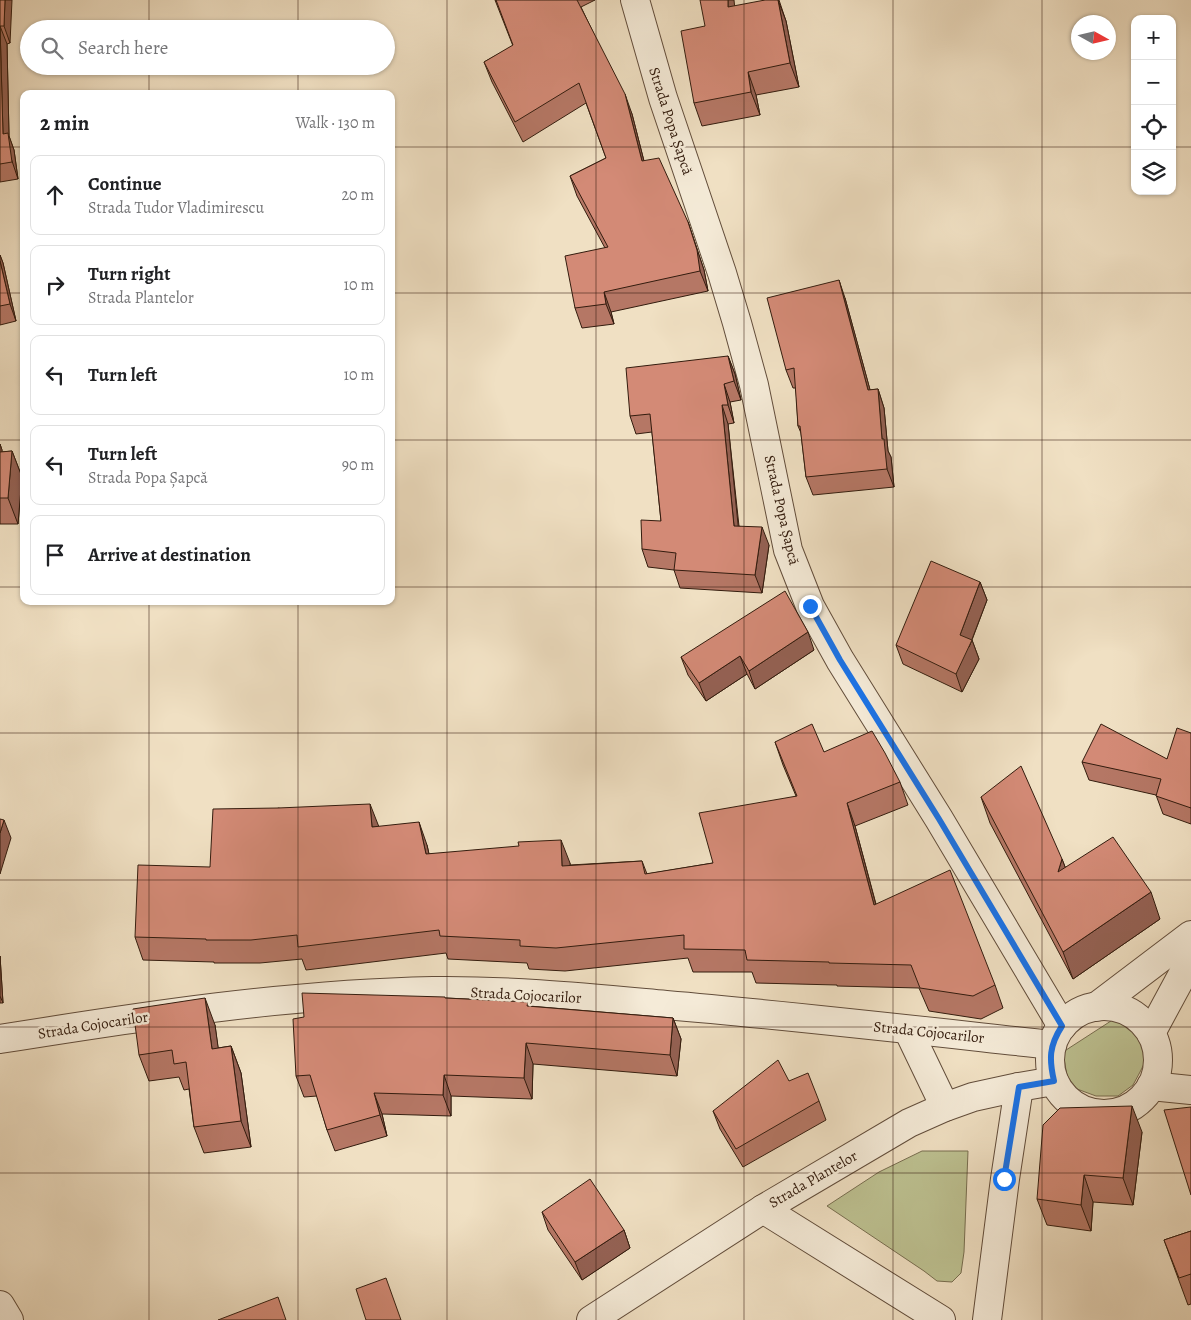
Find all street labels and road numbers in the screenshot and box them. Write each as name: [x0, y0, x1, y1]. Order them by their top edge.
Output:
street label: Strada Popa Șapcă: [644, 65, 698, 177]
street label: Strada Popa Șapcă: [760, 453, 804, 567]
street label: Strada Cojocarilor: [470, 982, 582, 1008]
street label: Strada Cojocarilor: [36, 1006, 150, 1044]
street label: Strada Cojocarilor: [873, 1016, 986, 1048]
street label: Strada Plantelor: [765, 1145, 861, 1212]

